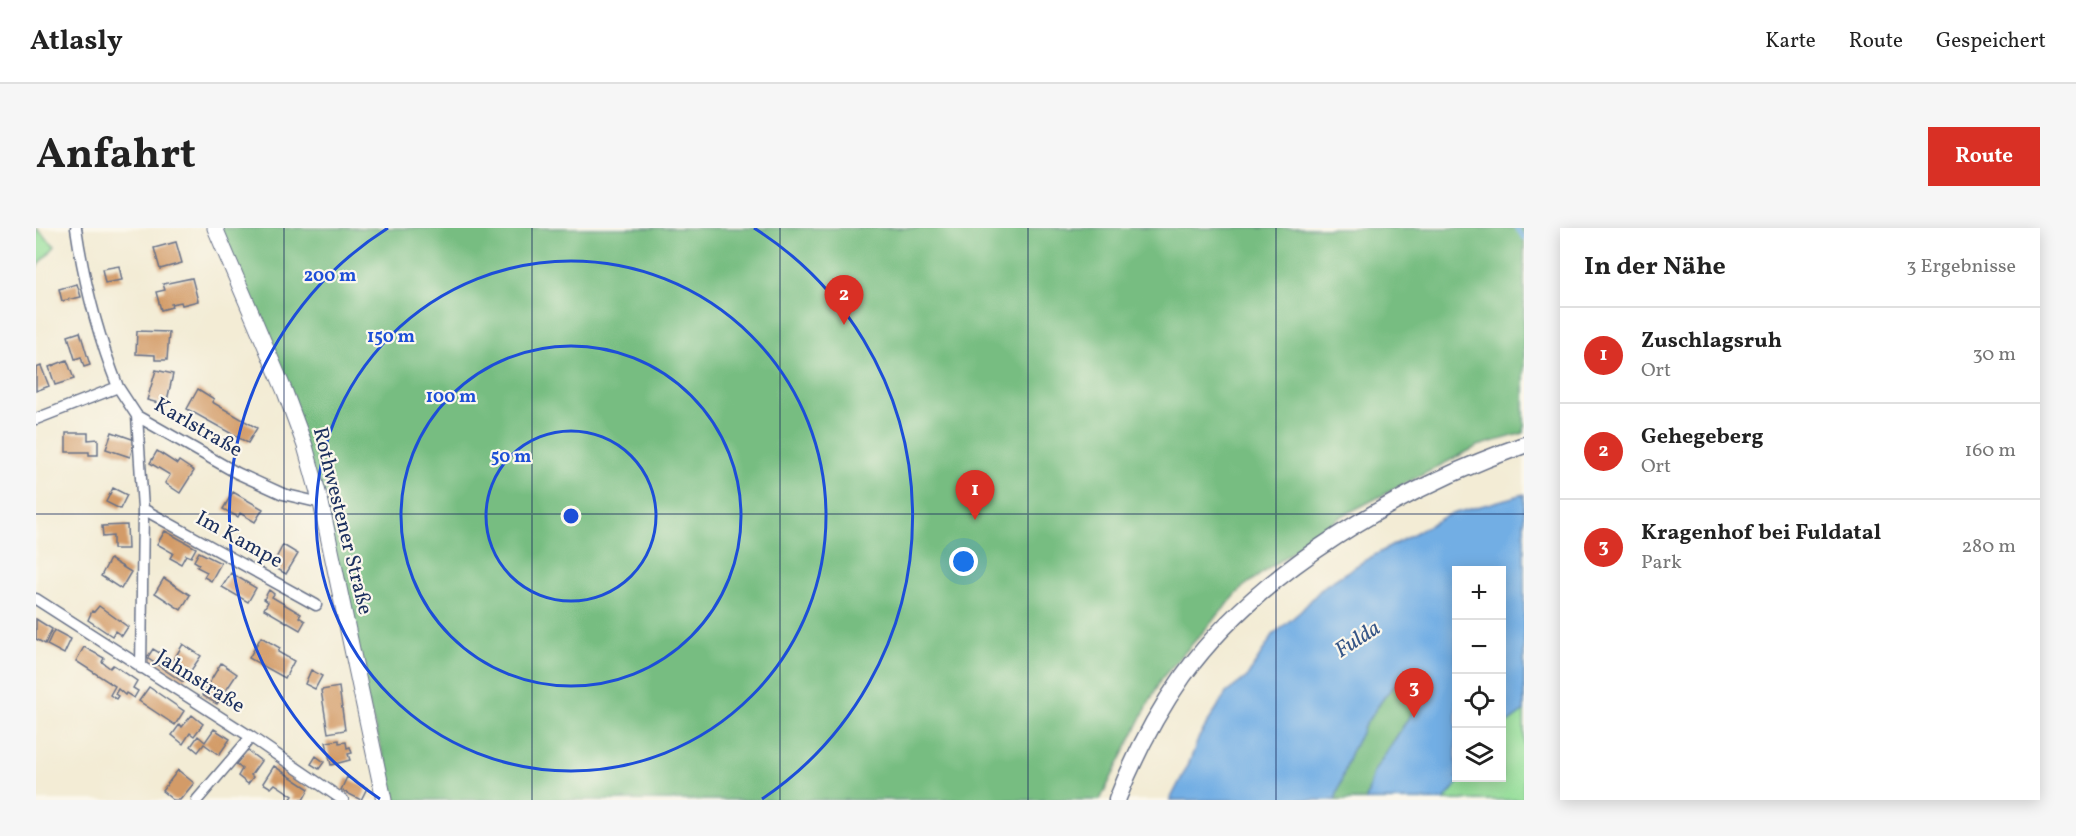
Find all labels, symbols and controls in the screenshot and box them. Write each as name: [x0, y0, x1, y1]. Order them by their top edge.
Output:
text: Atlasly: [30, 22, 123, 61]
text: Karte: [1765, 27, 1816, 56]
text: Route: [1849, 27, 1903, 56]
text: Gespeichert: [1936, 27, 2046, 56]
text: Anfahrt: [36, 127, 196, 186]
button: Route: [1928, 127, 2040, 186]
text: In der Nähe: [1584, 249, 1726, 285]
text: 3 Ergebnisse: [1906, 253, 2016, 281]
text: 200 m: [304, 264, 356, 289]
pin: 2: [824, 276, 864, 325]
text: 150 m: [367, 325, 415, 350]
text: Zuschlagsruh: [1641, 326, 1782, 357]
text: 1: [1599, 341, 1608, 369]
text: 30 m: [1972, 341, 2016, 369]
text: Ort: [1641, 357, 1671, 385]
text: 100 m: [426, 385, 476, 410]
street label: Karlstraße: [148, 391, 248, 465]
text: Gehegeberg: [1641, 422, 1763, 453]
street label: Rothwestener Straße: [305, 424, 379, 618]
text: 2: [1598, 437, 1609, 465]
text: 160 m: [1964, 437, 2016, 465]
text: 50 m: [491, 445, 531, 470]
text: Ort: [1641, 453, 1671, 481]
pin: 1: [956, 470, 994, 520]
street label: Im Kampe: [190, 504, 288, 576]
centre of rings: [561, 506, 581, 526]
text: Kragenhof bei Fuldatal: [1641, 518, 1881, 549]
text: 3: [1598, 533, 1609, 561]
text: 280 m: [1961, 533, 2016, 561]
your location: [949, 547, 978, 576]
text: Park: [1641, 549, 1682, 577]
map controls: [1452, 566, 1506, 782]
button: +: [1452, 566, 1506, 620]
water label: Fulda: [1329, 614, 1387, 666]
button: −: [1452, 620, 1506, 674]
street label: Jahnstraße: [150, 643, 250, 721]
pin: 3: [1394, 668, 1434, 718]
button: locate: [1452, 674, 1506, 728]
button: layers: [1452, 728, 1506, 782]

